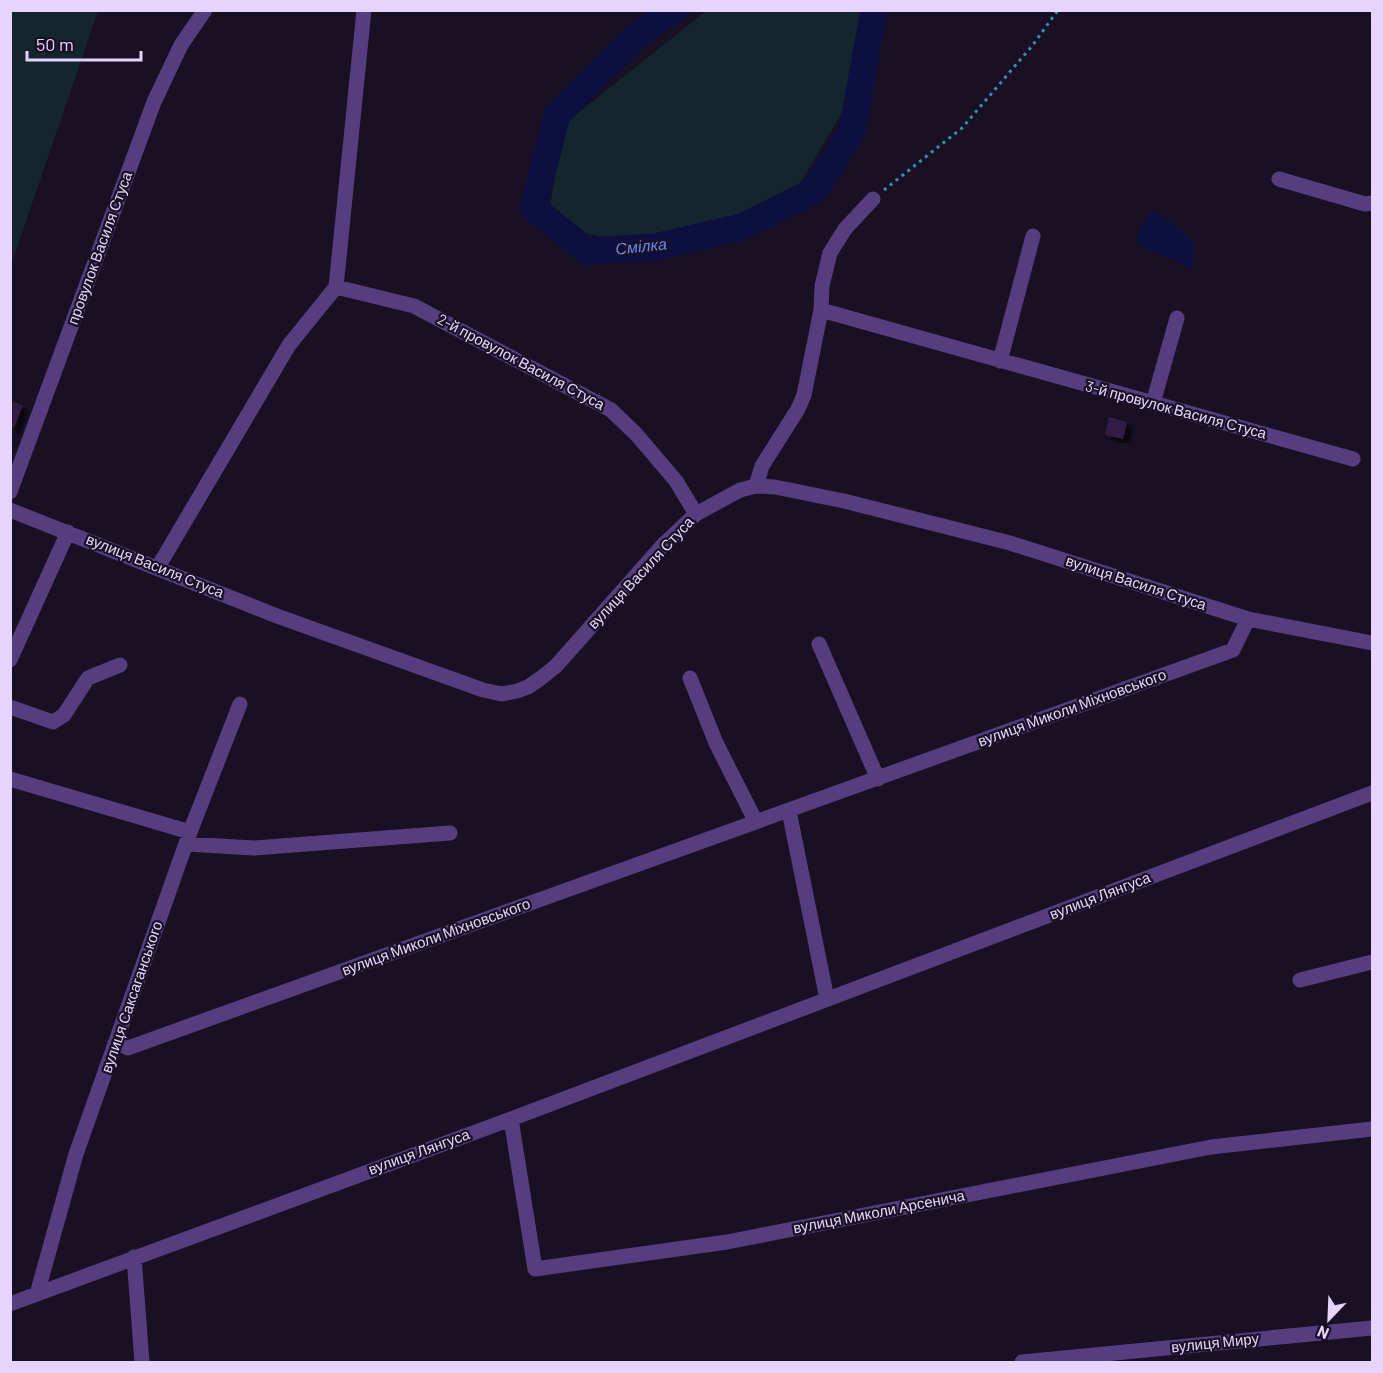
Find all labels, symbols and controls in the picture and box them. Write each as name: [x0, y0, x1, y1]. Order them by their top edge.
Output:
scale bar: [27, 24, 141, 62]
text: 50 m: [36, 33, 74, 55]
street label: провулок Василя Стуса: [63, 168, 135, 327]
water label: Смілка: [614, 233, 668, 258]
street label: 2-й провулок Василя Стуса: [435, 309, 609, 413]
street label: 3-й провулок Василя Стуса: [1084, 376, 1269, 442]
street label: вулиця Василя Стуса: [584, 512, 697, 632]
street label: вулиця Василя Стуса: [84, 529, 227, 601]
street label: вулиця Василя Стуса: [1064, 551, 1210, 613]
street label: вулиця Миколи Міхновського: [975, 665, 1168, 750]
street label: вулиця Лянгуса: [1047, 867, 1153, 923]
street label: вулиця Миколи Міхновського: [339, 894, 532, 979]
street label: вулиця Саксаганського: [97, 918, 165, 1075]
street label: вулиця Лянгуса: [366, 1124, 472, 1178]
street label: вулиця Миколи Арсенича: [791, 1185, 967, 1236]
north arrow: [1299, 1289, 1359, 1349]
text: N: [1314, 1322, 1332, 1344]
street label: вулиця Миру: [1170, 1328, 1260, 1356]

